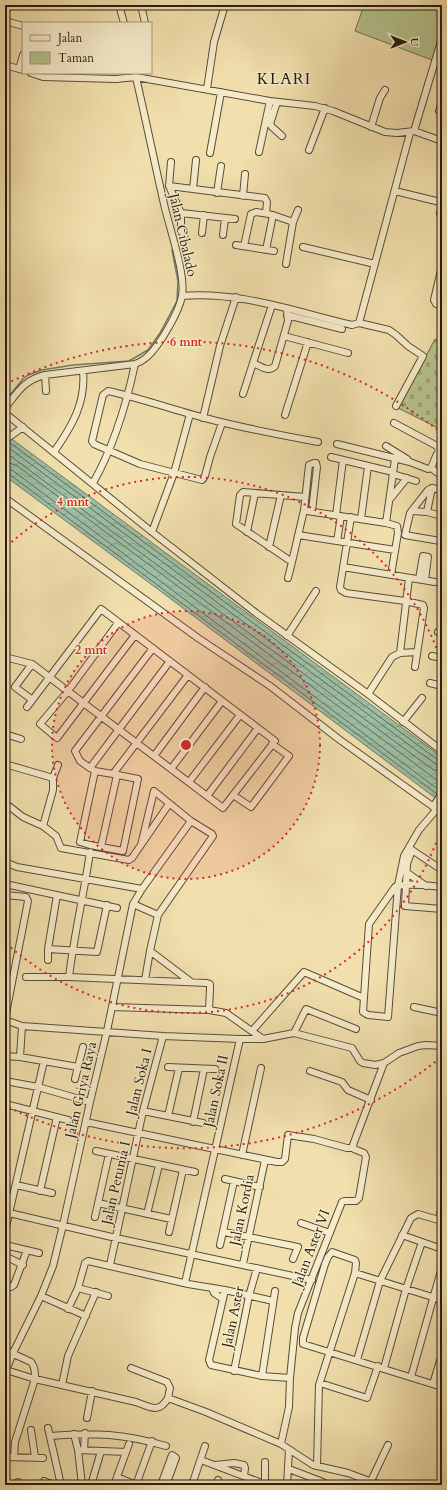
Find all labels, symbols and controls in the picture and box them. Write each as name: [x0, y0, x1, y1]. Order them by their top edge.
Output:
legend: [22, 22, 152, 74]
north arrow: [385, 22, 425, 62]
text: Jalan: [56, 30, 82, 46]
text: U: [407, 38, 422, 47]
text: Taman: [58, 50, 94, 66]
district label: KLARI: [257, 68, 311, 90]
street label: Jalan Cibalado: [164, 190, 202, 279]
text: 6 mnt: [170, 334, 203, 350]
text: 4 mnt: [57, 494, 90, 510]
text: 2 mnt: [75, 642, 108, 658]
centre of rings: [179, 738, 193, 752]
street label: Jalan Griya Raya: [60, 1040, 101, 1142]
street label: Jalan Soka I: [121, 1046, 157, 1120]
street label: Jalan Soka II: [199, 1053, 233, 1131]
street label: Jalan Petunia I: [97, 1139, 135, 1229]
street label: Jalan Kordia: [225, 1172, 259, 1249]
street label: Jalan Aster VI: [287, 1206, 335, 1291]
street label: Jalan Aster: [217, 1284, 249, 1352]

